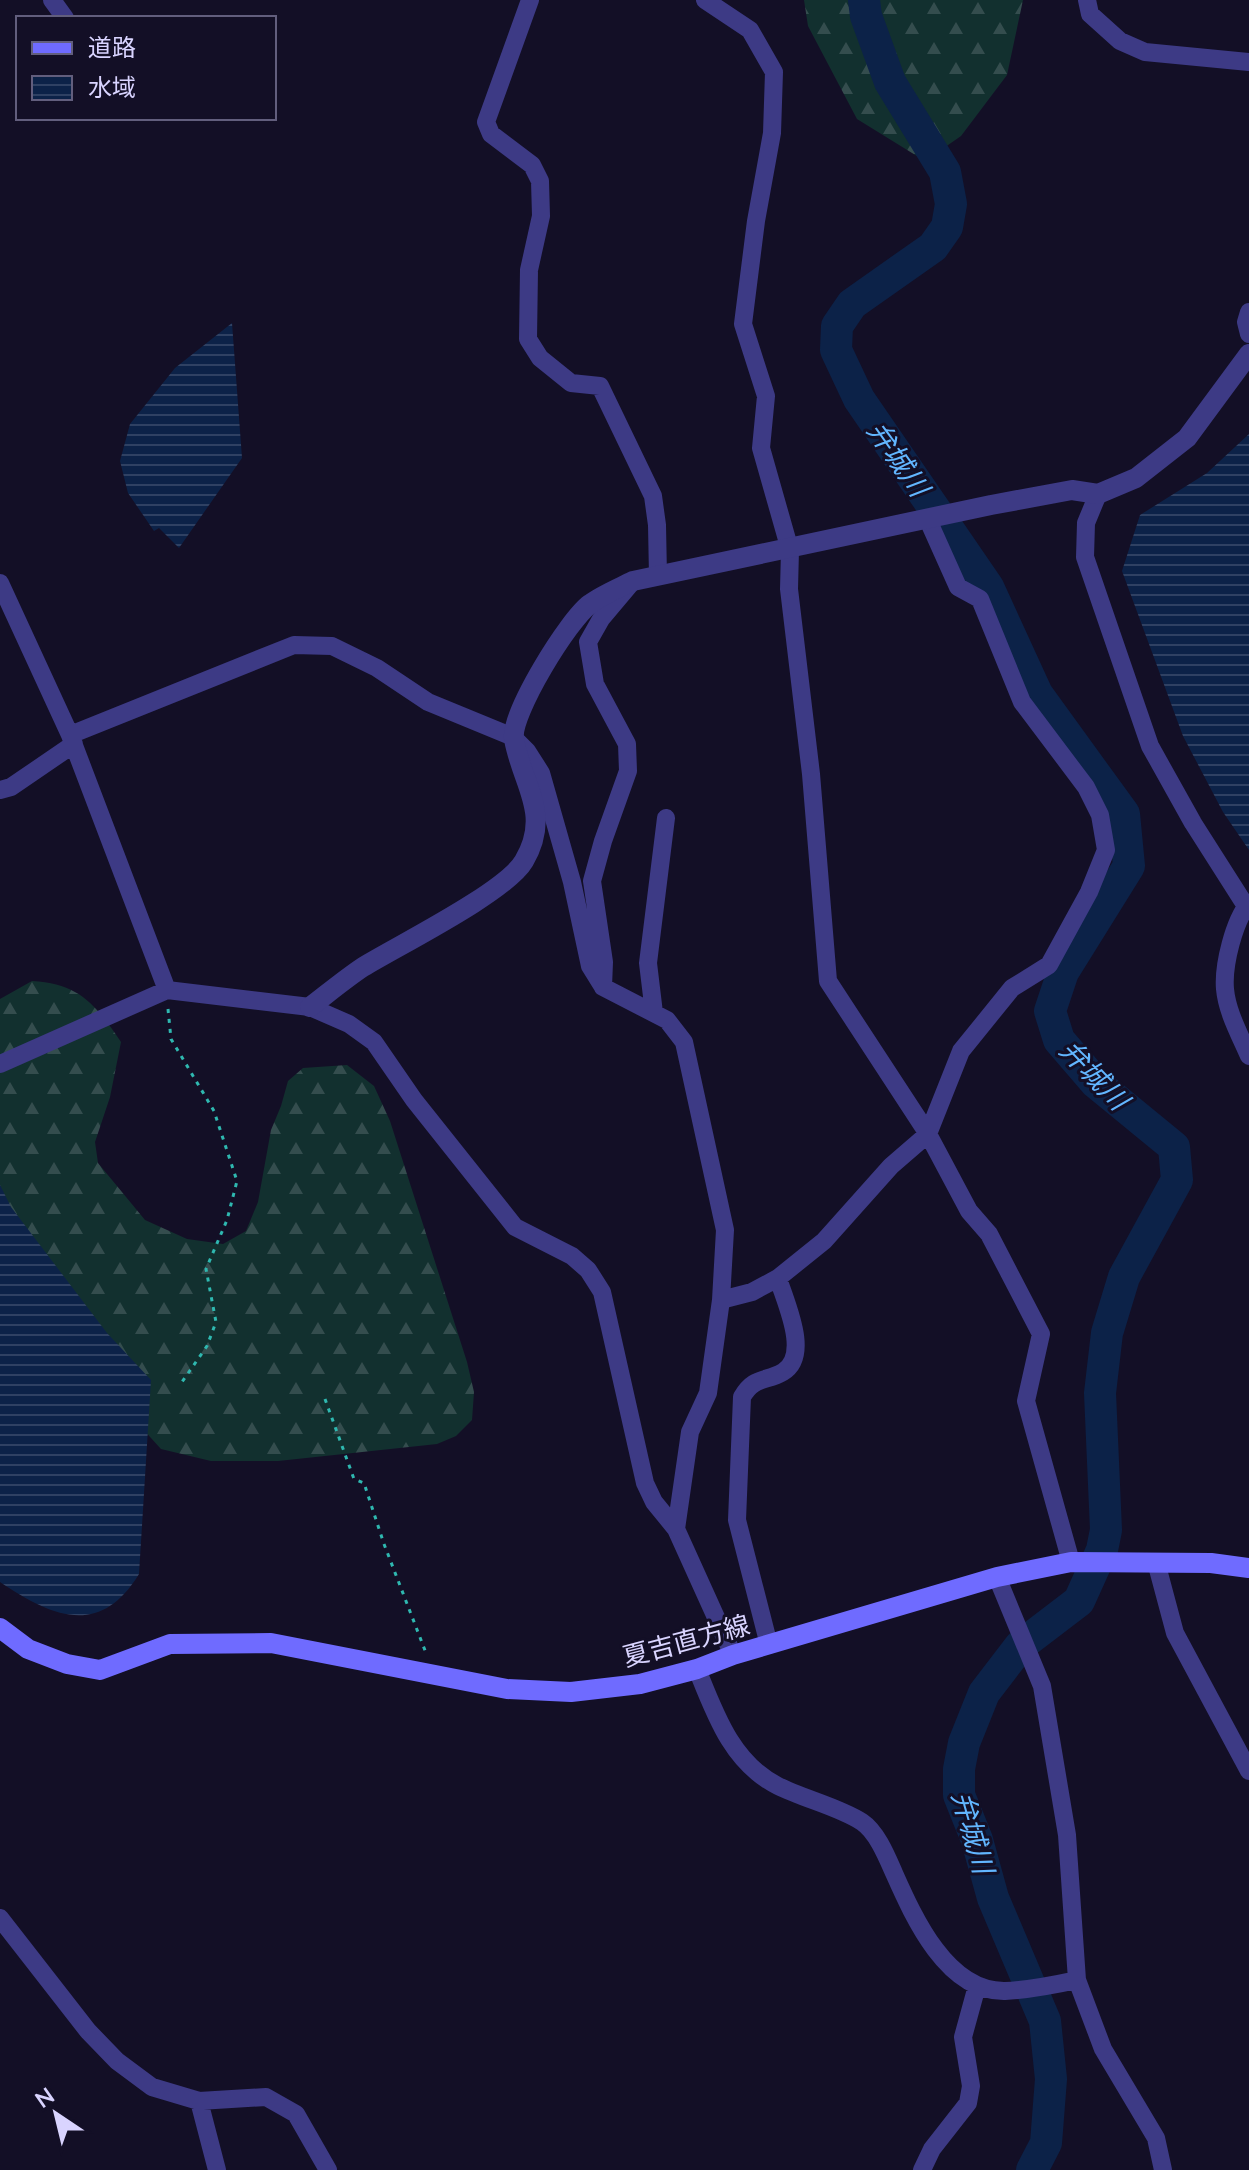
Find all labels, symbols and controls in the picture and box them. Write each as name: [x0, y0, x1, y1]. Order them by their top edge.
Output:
legend: [16, 16, 276, 120]
text: 道路: [88, 32, 136, 61]
text: 水域: [88, 72, 136, 101]
water label: 弁城川: [861, 414, 939, 505]
water label: 弁城川: [1054, 1032, 1138, 1118]
street label: 夏吉直方線: [619, 1608, 753, 1672]
water label: 弁城川: [946, 1787, 1003, 1880]
north arrow: [16, 2074, 96, 2154]
text: N: [30, 2081, 59, 2113]

